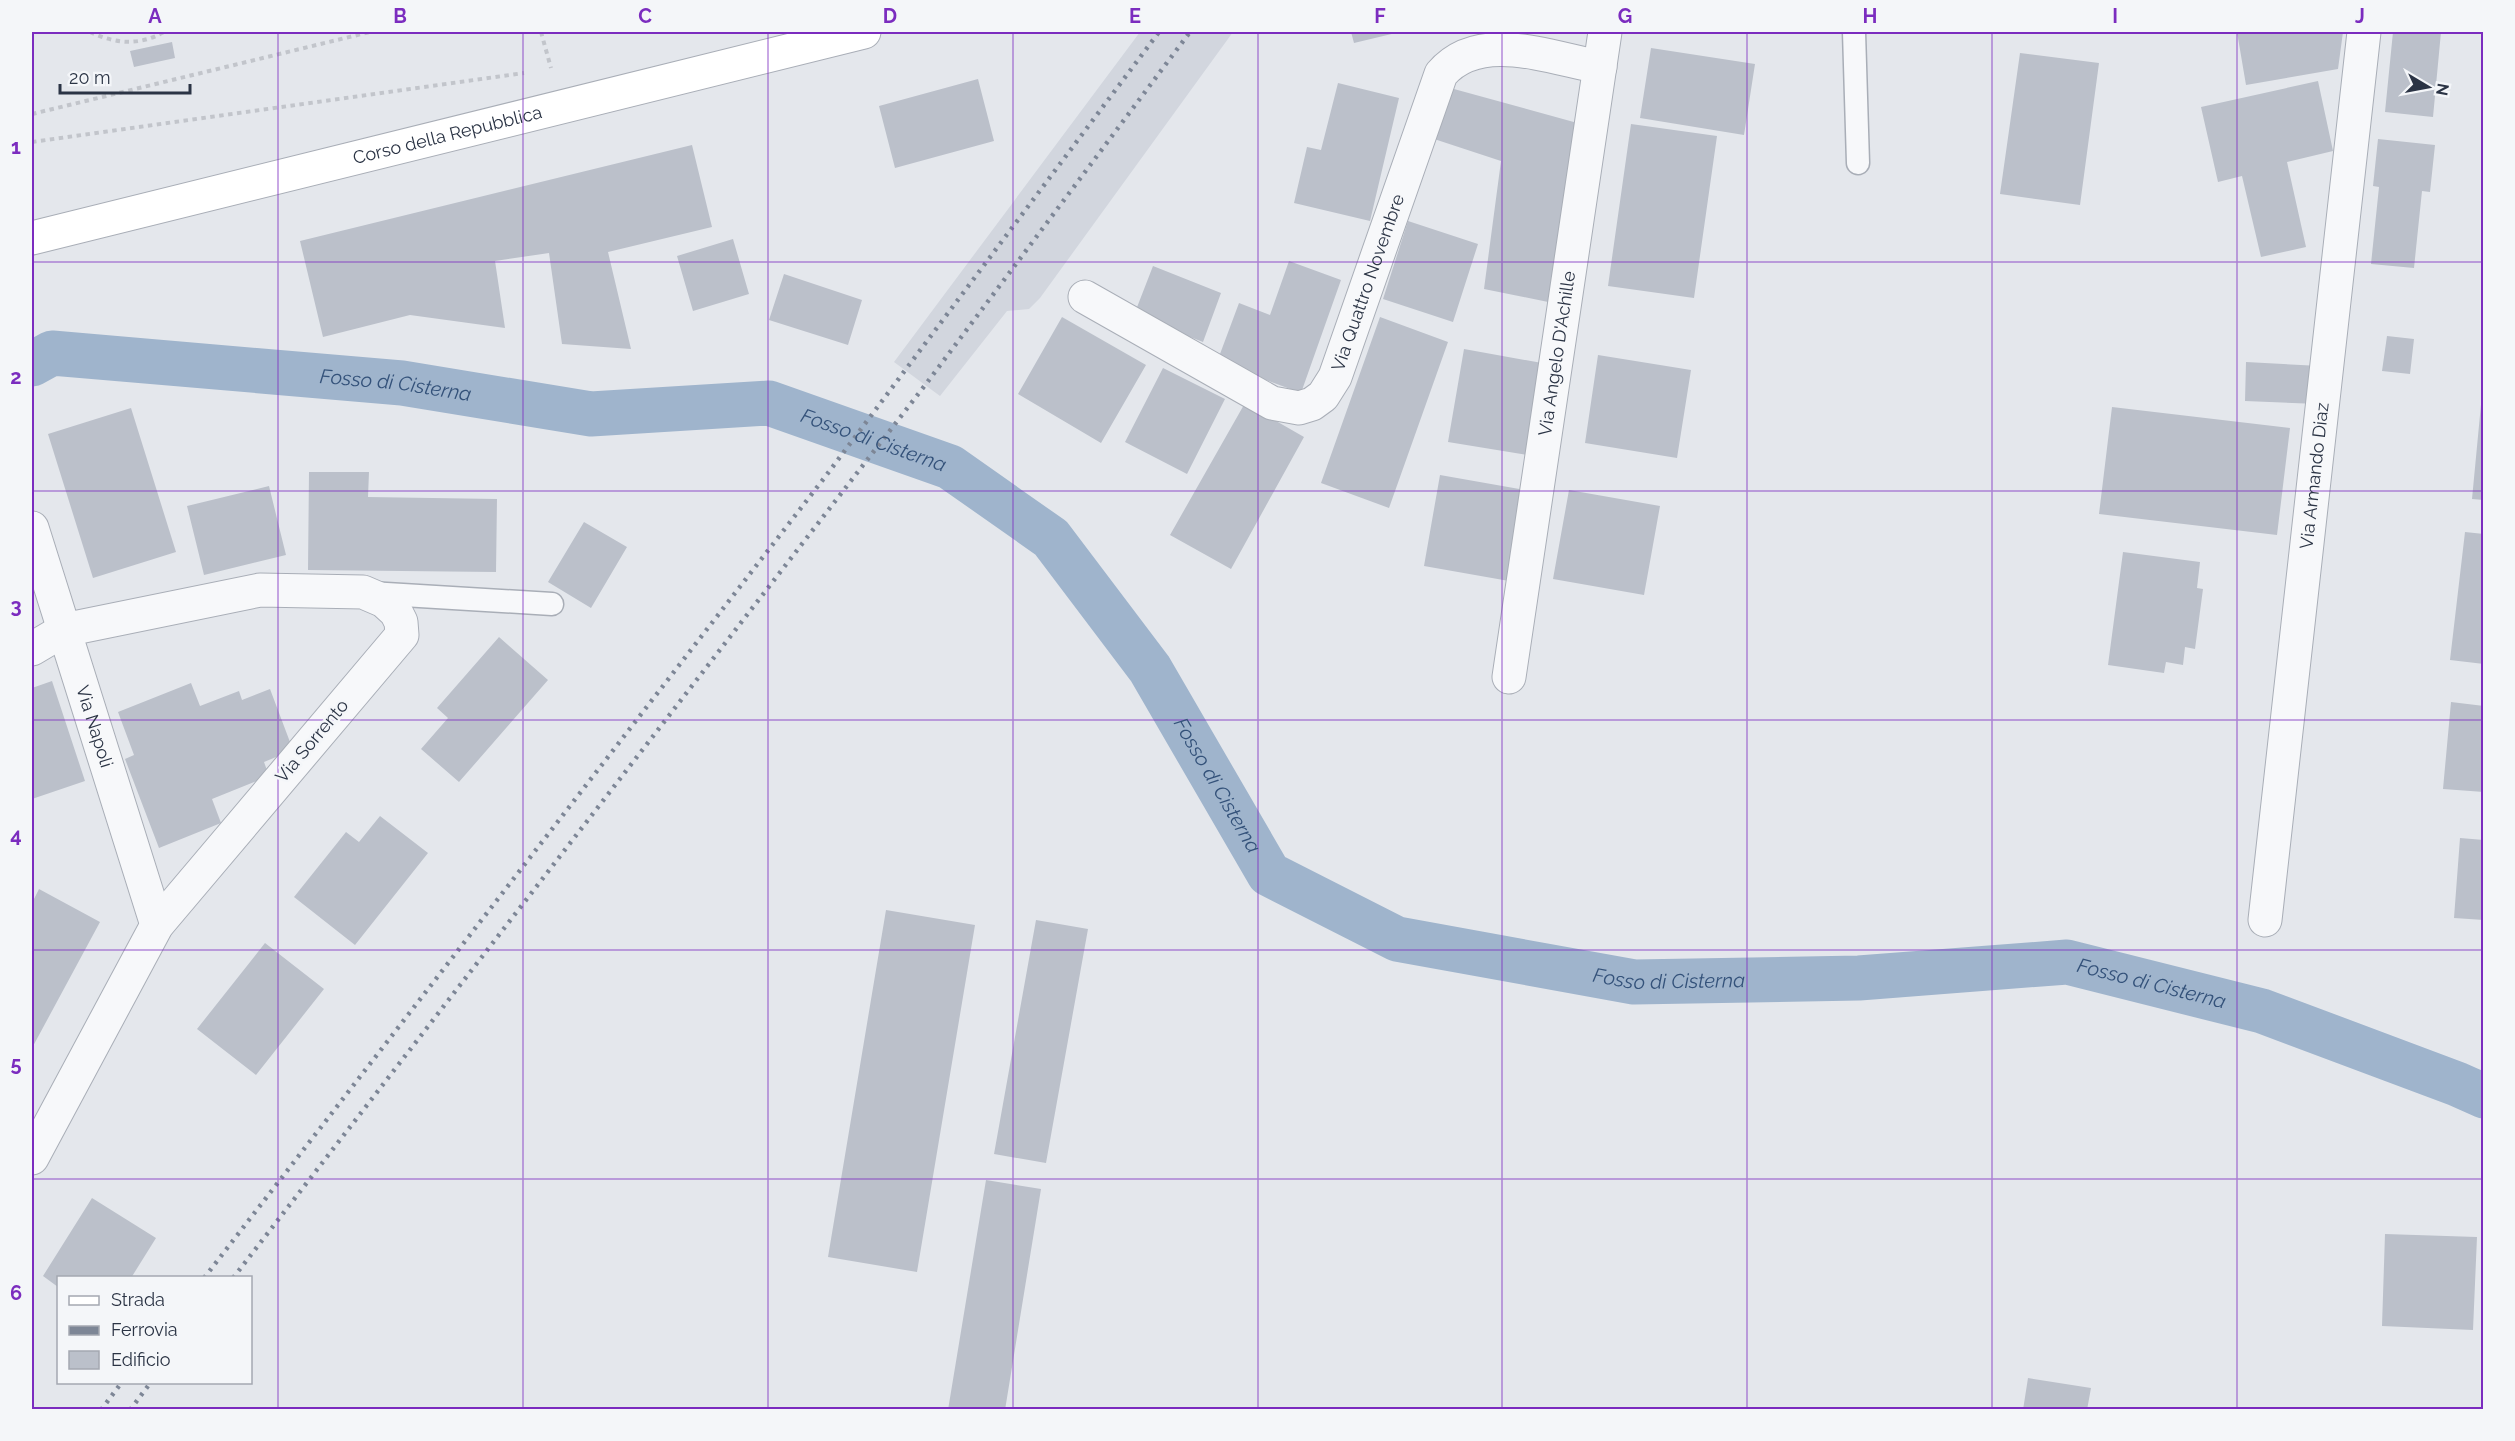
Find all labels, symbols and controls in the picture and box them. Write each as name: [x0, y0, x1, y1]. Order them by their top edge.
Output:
text: A: [148, 4, 162, 28]
text: B: [393, 4, 407, 28]
text: C: [638, 4, 652, 28]
text: D: [883, 4, 897, 28]
text: E: [1129, 4, 1141, 28]
text: F: [1374, 4, 1386, 28]
text: G: [1618, 4, 1632, 28]
text: H: [1863, 4, 1877, 28]
text: I: [2112, 4, 2118, 28]
text: J: [2355, 4, 2365, 28]
scale bar: [60, 57, 190, 95]
north arrow: [2398, 57, 2458, 117]
text: 20 m: [69, 67, 111, 88]
text: N: [2432, 82, 2453, 97]
street label: Corso della Repubblica: [351, 101, 544, 168]
text: 1: [11, 135, 21, 159]
street label: Via Quattro Novembre: [1327, 191, 1408, 374]
street label: Via Angelo D'Achille: [1534, 269, 1579, 437]
water label: Fosso di Cisterna: [319, 364, 473, 406]
text: 2: [10, 365, 22, 389]
street label: Via Armando Diaz: [2295, 401, 2333, 550]
water label: Fosso di Cisterna: [798, 403, 950, 477]
text: 3: [10, 594, 22, 618]
street label: Via Napoli: [72, 683, 118, 770]
street label: Via Sorrento: [271, 695, 353, 787]
water label: Fosso di Cisterna: [1169, 713, 1266, 857]
text: 4: [10, 823, 22, 847]
water label: Fosso di Cisterna: [2075, 953, 2229, 1013]
water label: Fosso di Cisterna: [1591, 963, 1745, 994]
text: 5: [10, 1052, 22, 1076]
legend: [57, 1276, 252, 1384]
text: 6: [10, 1281, 22, 1305]
text: Strada: [111, 1289, 165, 1310]
text: Ferrovia: [111, 1319, 178, 1340]
text: Edificio: [111, 1349, 171, 1370]

